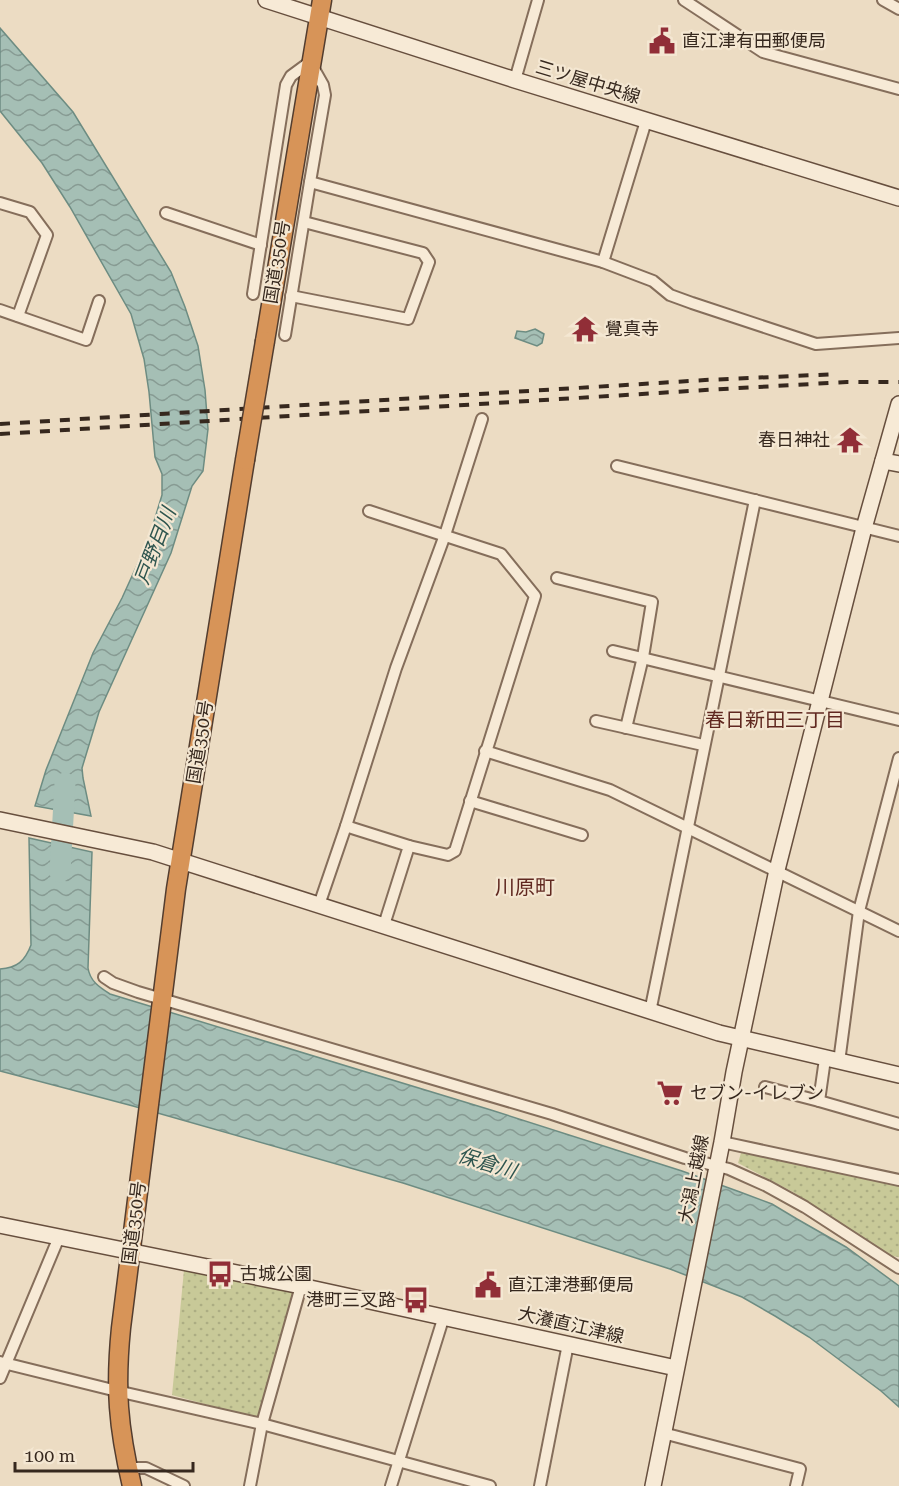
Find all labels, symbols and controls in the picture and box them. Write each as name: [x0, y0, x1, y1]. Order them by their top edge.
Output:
public building icon: 直江津有田郵便局: [647, 26, 677, 56]
place label: 直江津有田郵便局: [682, 30, 826, 51]
street label: 三ツ屋中央線: [533, 56, 643, 107]
street label: 国道350号: [260, 219, 293, 305]
temple icon: 覺真寺: [570, 314, 600, 344]
place label: 覺真寺: [605, 318, 659, 339]
temple icon: 春日神社: [835, 425, 865, 455]
place label: 春日神社: [758, 429, 830, 450]
water label: 戸野目川: [129, 502, 181, 588]
street label: 国道350号: [183, 699, 216, 785]
district label: 春日新田三丁目: [705, 708, 845, 732]
district label: 川原町: [495, 875, 555, 899]
supermarket icon: セブン-イレブン: [655, 1078, 685, 1108]
place label: セブン-イレブン: [690, 1082, 824, 1103]
street label: 大潟上越線: [675, 1133, 712, 1225]
water label: 保倉川: [455, 1143, 521, 1184]
street label: 国道350号: [118, 1180, 149, 1266]
bus stop icon: 古城公園: [205, 1259, 235, 1289]
place label: 古城公園: [240, 1263, 312, 1284]
public building icon: 直江津港郵便局: [473, 1270, 503, 1300]
place label: 直江津港郵便局: [508, 1274, 634, 1295]
bus stop icon: 港町三叉路: [401, 1285, 431, 1315]
place label: 港町三叉路: [306, 1289, 396, 1310]
street label: 大瀁直江津線: [516, 1302, 626, 1347]
scale bar: [15, 1435, 194, 1473]
text: 100 m: [24, 1445, 75, 1466]

